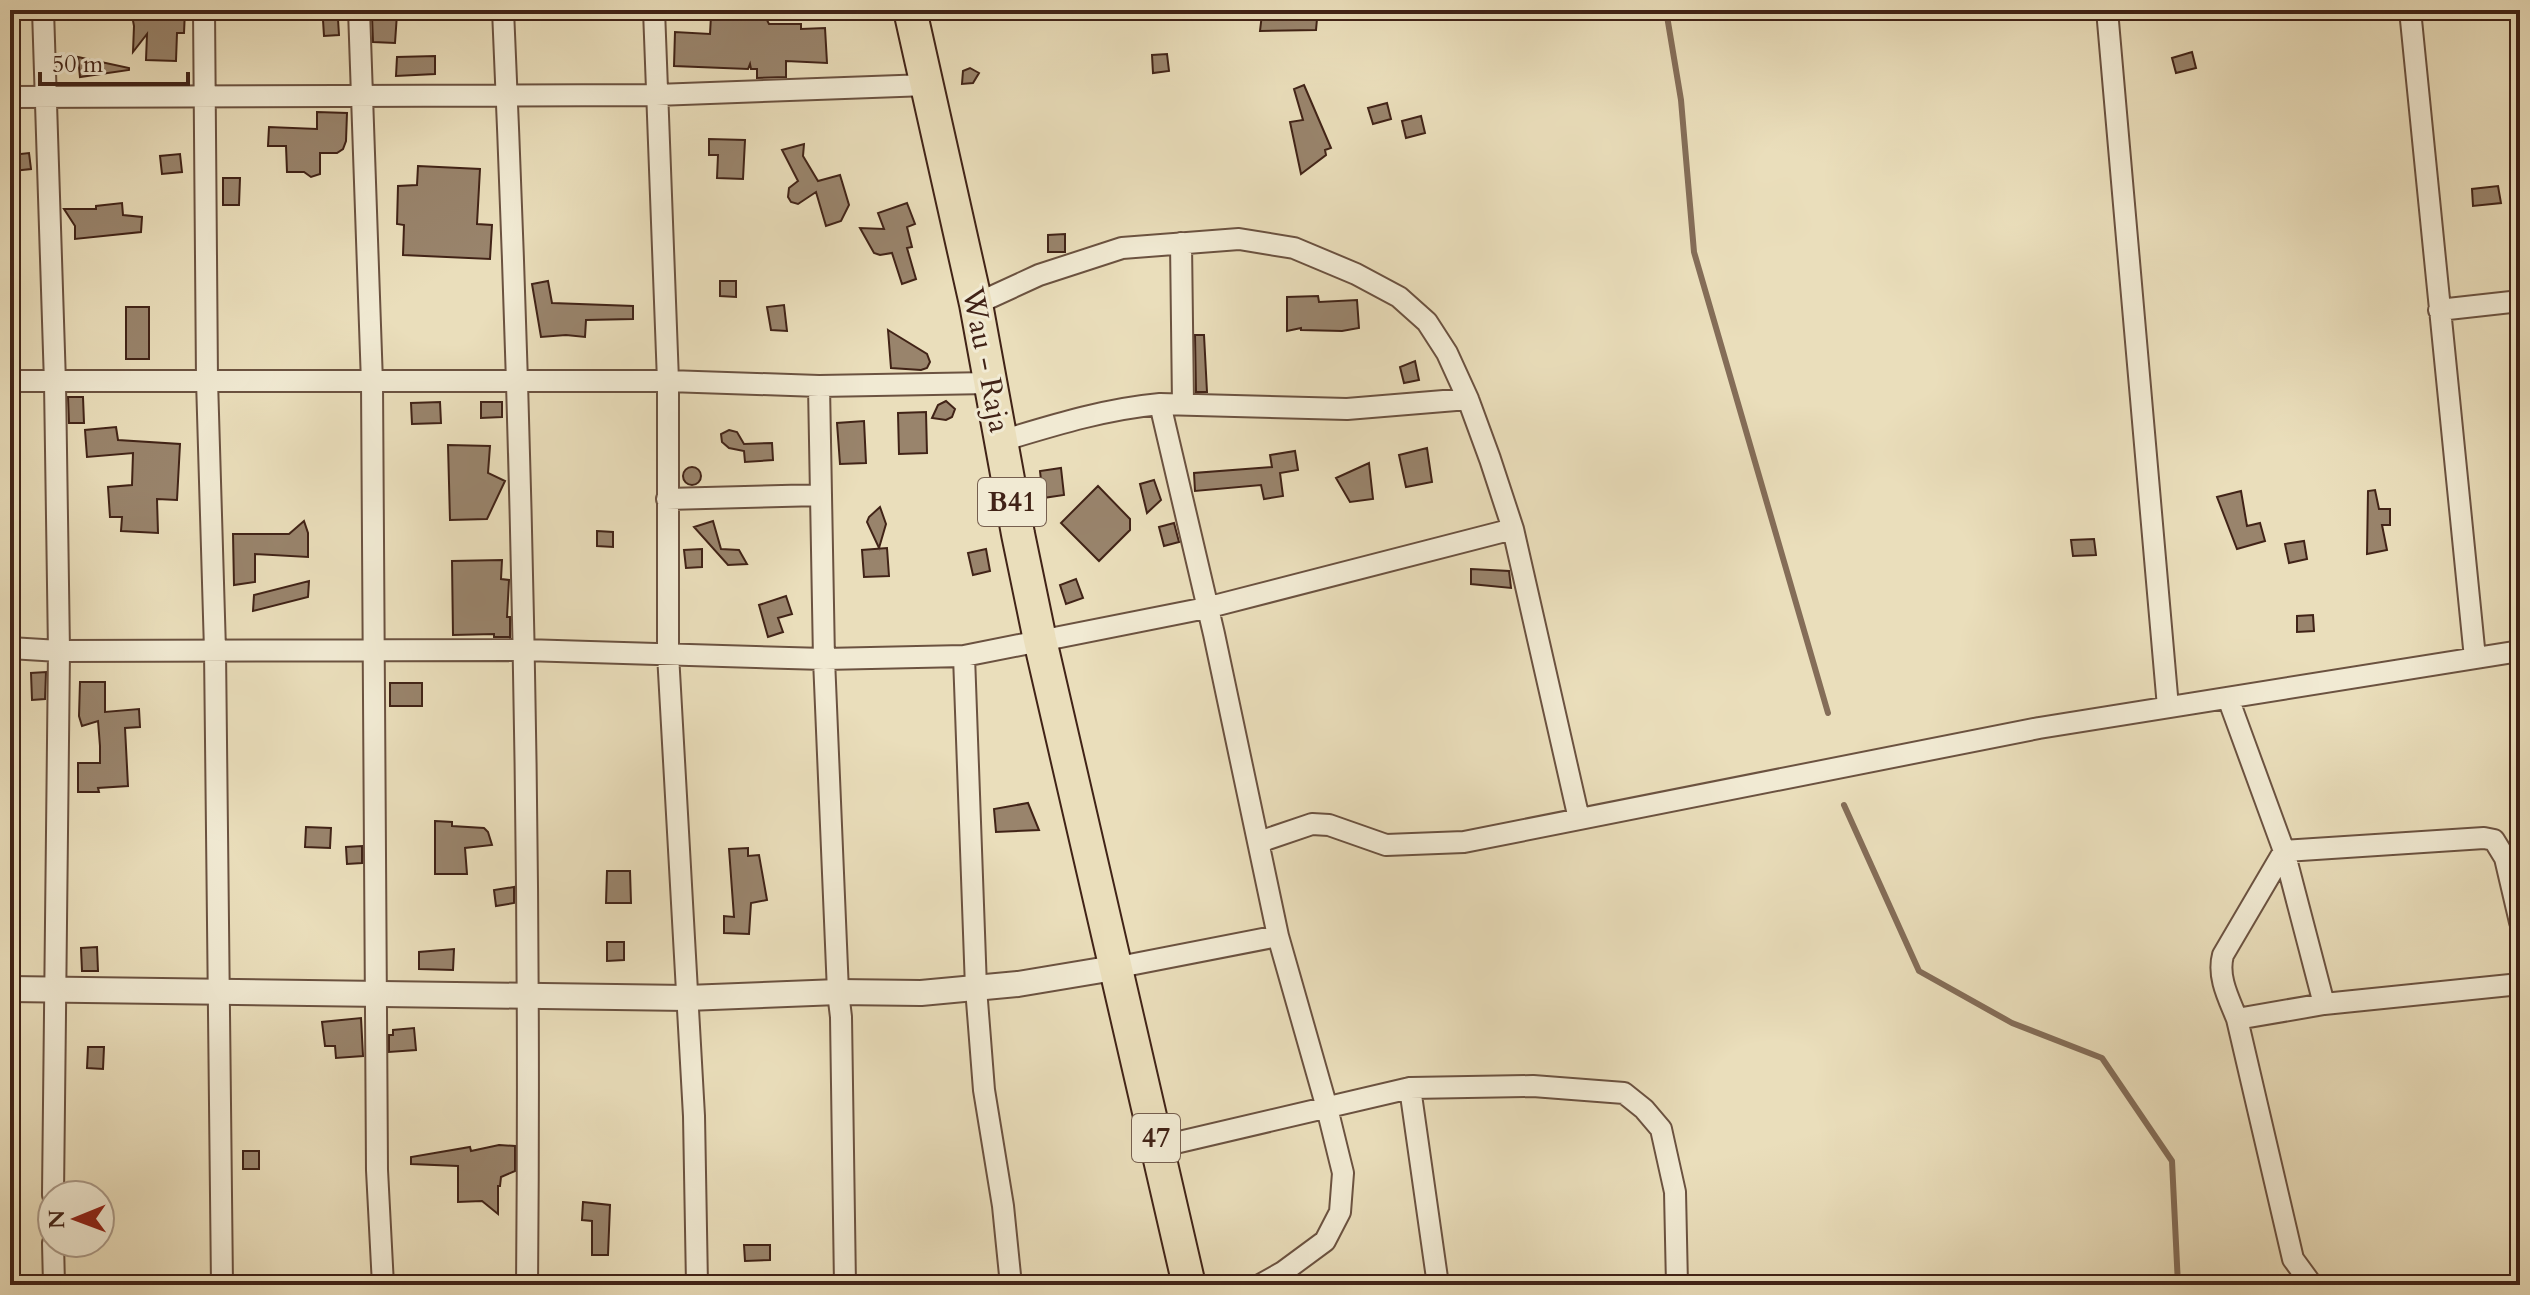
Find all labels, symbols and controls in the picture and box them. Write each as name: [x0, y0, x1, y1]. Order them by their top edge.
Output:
scale bar: [40, 36, 188, 86]
text: 50 m: [52, 48, 104, 81]
street label: Wau - Raja: [952, 283, 1020, 436]
road number: B41: [978, 478, 1046, 526]
road number: 47: [1132, 1114, 1180, 1162]
north arrow: [36, 1179, 116, 1259]
text: N: [42, 1210, 72, 1229]

